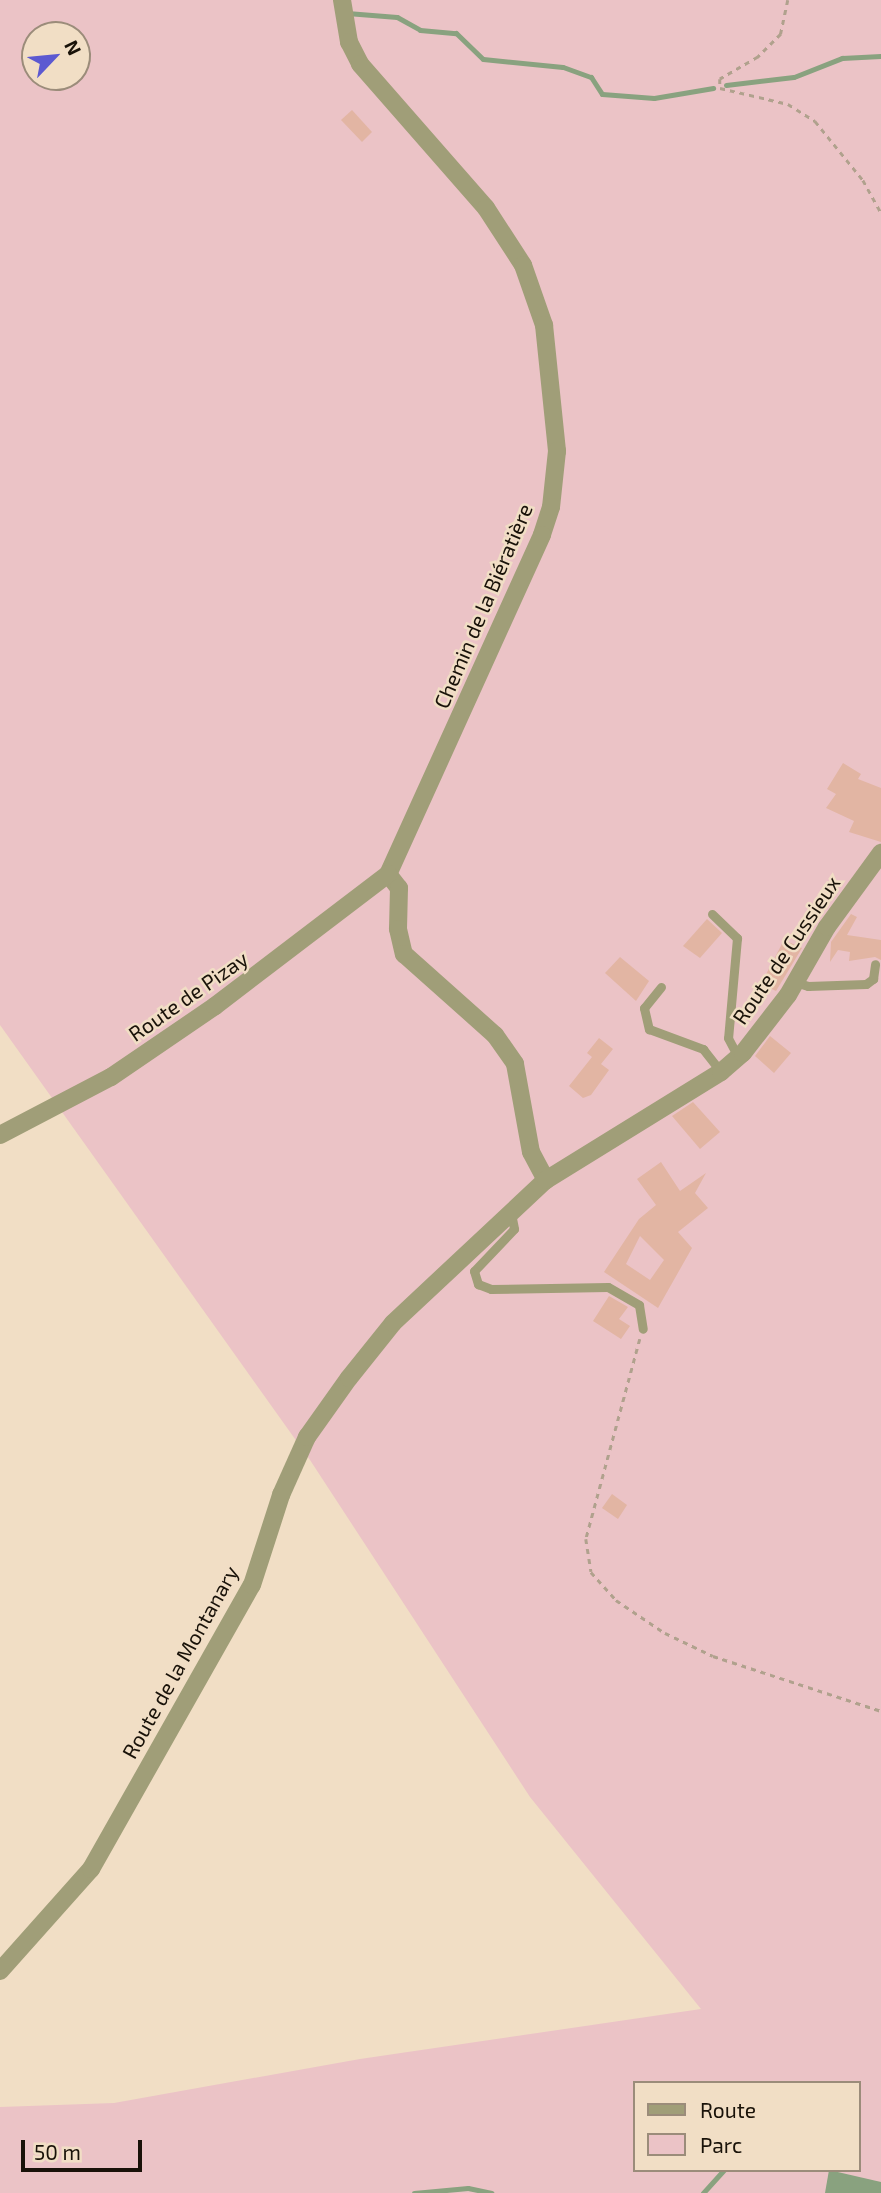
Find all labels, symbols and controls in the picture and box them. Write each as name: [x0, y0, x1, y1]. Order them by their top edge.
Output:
north arrow: [21, 21, 91, 91]
text: N: [60, 36, 87, 59]
street label: Chemin de la Biératière: [428, 500, 538, 712]
street label: Route de Cussieux: [727, 871, 845, 1029]
street label: Route de Pizay: [124, 946, 252, 1046]
street label: Route de la Montanary: [116, 1561, 244, 1763]
legend: [632, 2081, 860, 2172]
text: Route: [700, 2097, 756, 2122]
scale bar: [24, 2126, 145, 2170]
text: Parc: [700, 2132, 742, 2157]
text: 50 m: [34, 2139, 81, 2164]

